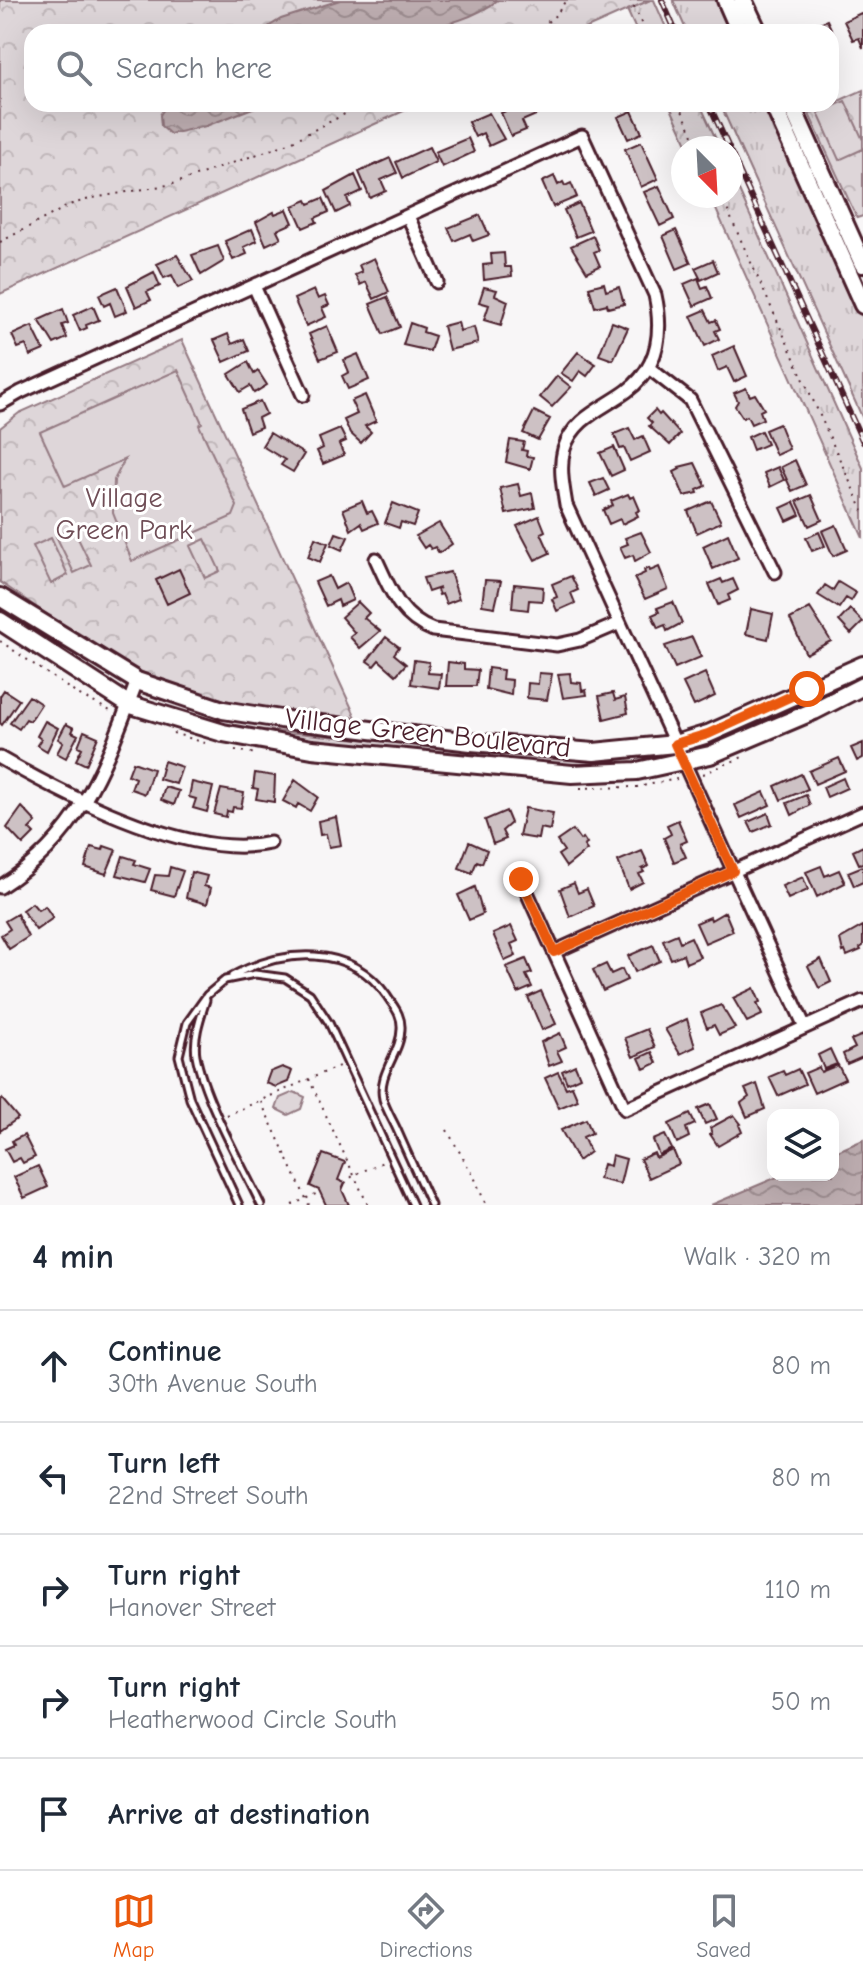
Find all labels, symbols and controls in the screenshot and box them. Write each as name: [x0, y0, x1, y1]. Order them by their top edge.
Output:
search box: [24, 24, 839, 112]
icon: search: [52, 46, 96, 90]
text: Search here: [116, 51, 272, 86]
north arrow: [671, 136, 743, 208]
park label: Village Green Park: [55, 482, 193, 546]
route start: [789, 671, 825, 707]
street label: Village Green Boulevard: [283, 702, 572, 764]
route end: [503, 861, 539, 897]
map controls: [767, 1109, 839, 1181]
button: layers: [767, 1109, 839, 1181]
text: 4 min: [32, 1237, 114, 1277]
text: Walk · 320 m: [684, 1242, 831, 1272]
text: Continue: [108, 1334, 222, 1369]
icon: ahead: [32, 1344, 76, 1388]
text: 80 m: [772, 1351, 831, 1381]
text: 30th Avenue South: [108, 1369, 318, 1399]
text: Turn left: [108, 1446, 220, 1481]
icon: left: [32, 1456, 76, 1500]
text: 80 m: [772, 1463, 831, 1493]
text: 22nd Street South: [108, 1481, 309, 1511]
text: Turn right: [108, 1558, 240, 1593]
icon: right: [32, 1568, 76, 1612]
text: 110 m: [764, 1575, 831, 1605]
text: Hanover Street: [108, 1593, 276, 1623]
text: Turn right: [108, 1670, 240, 1705]
icon: right: [32, 1680, 76, 1724]
text: 50 m: [771, 1687, 831, 1717]
text: Heatherwood Circle South: [108, 1705, 397, 1735]
icon: arrive: [32, 1792, 76, 1836]
text: Arrive at destination: [108, 1797, 370, 1832]
tab: Map: [112, 1889, 156, 1963]
tab: Directions: [380, 1889, 473, 1963]
tab: Saved: [696, 1889, 751, 1963]

